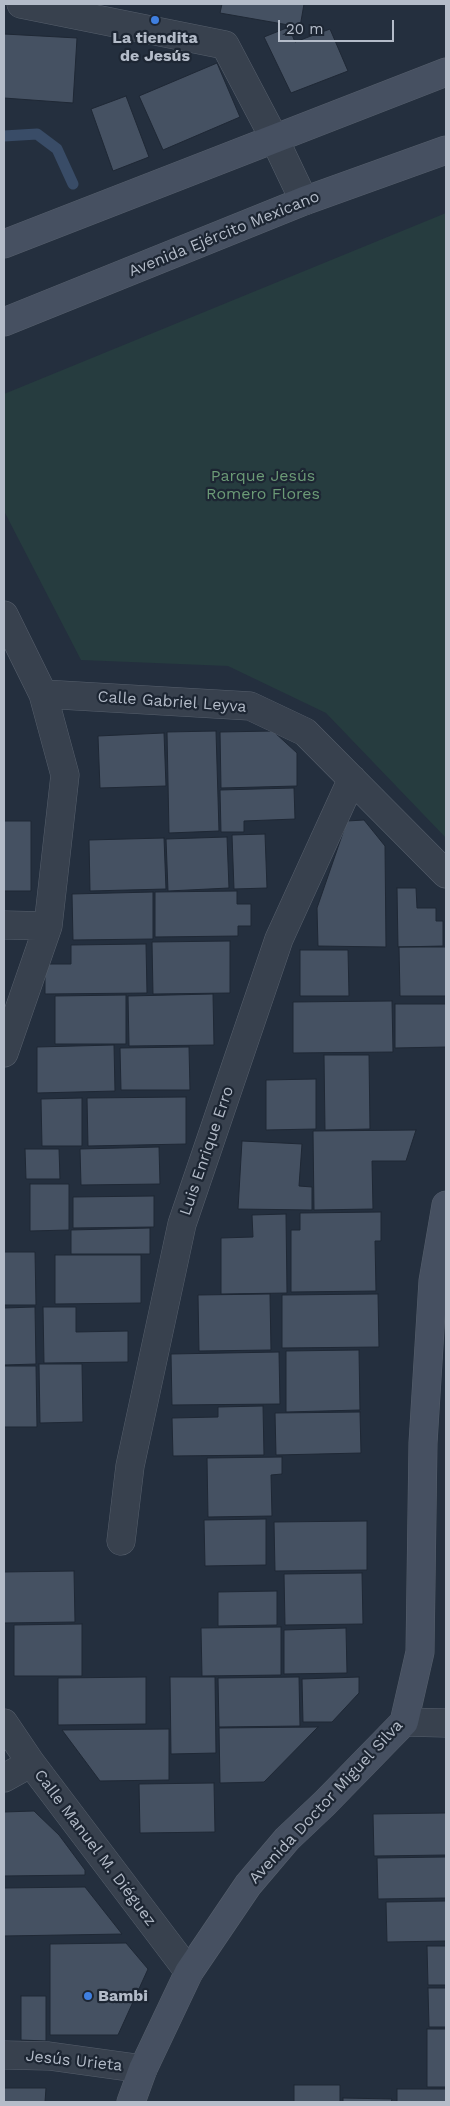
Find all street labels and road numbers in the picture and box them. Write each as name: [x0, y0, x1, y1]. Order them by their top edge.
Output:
street label: Avenida Ejército Mexicano: [126, 187, 322, 281]
street label: Calle Gabriel Leyva: [97, 687, 247, 717]
street label: Luis Enrique Erro: [176, 1084, 238, 1218]
street label: Avenida Doctor Miguel Silva: [245, 1716, 407, 1888]
street label: Calle Manuel M. Diéguez: [30, 1766, 160, 1930]
street label: Jesús Urieta: [25, 2046, 123, 2076]

